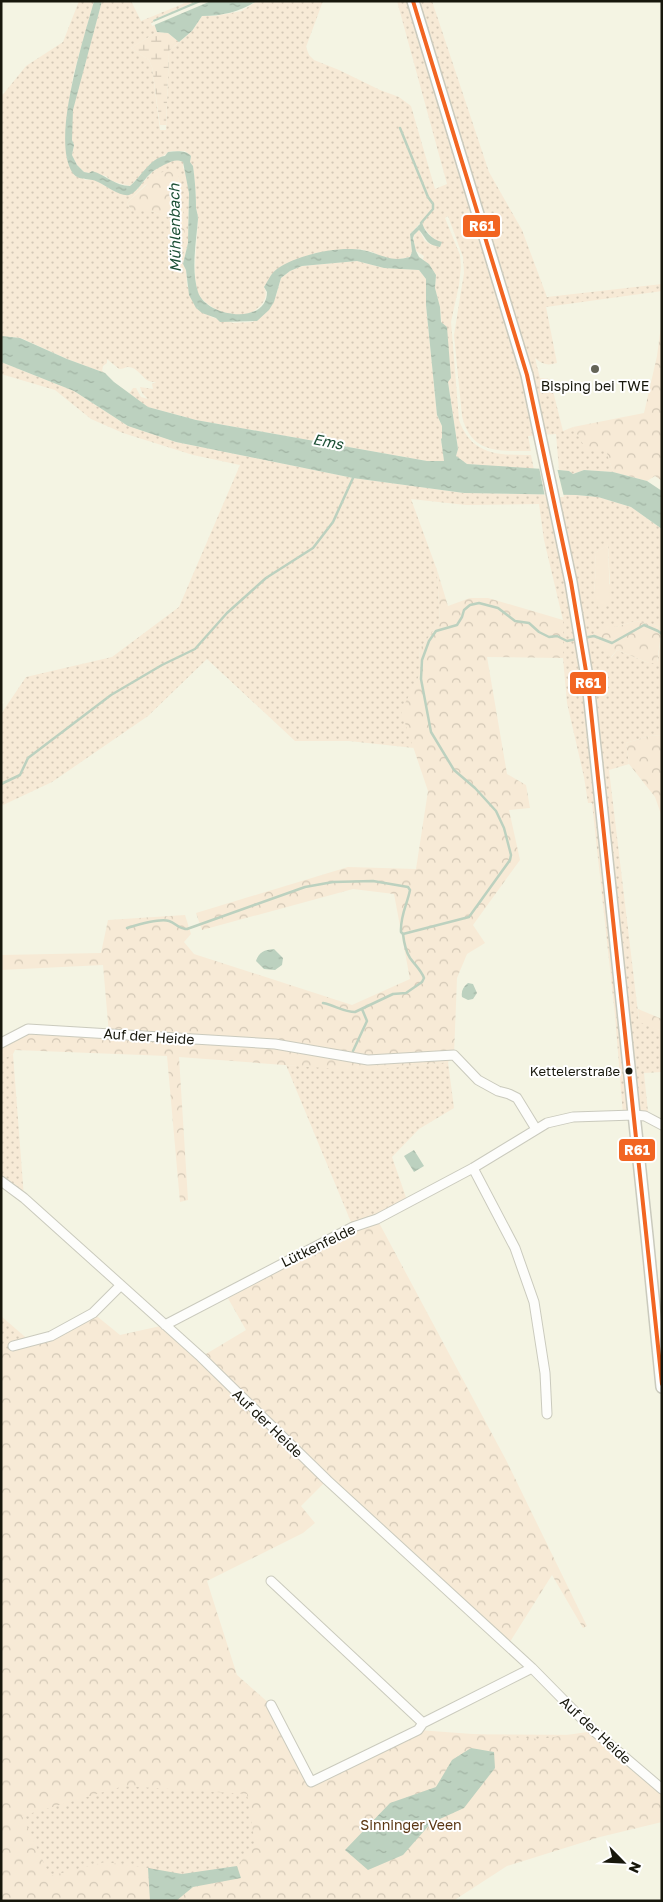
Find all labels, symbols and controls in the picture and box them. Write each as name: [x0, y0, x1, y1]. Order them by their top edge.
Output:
water label: Mühlenbach: [164, 183, 184, 273]
line badge: R61: [462, 214, 501, 238]
text: R61: [469, 217, 495, 234]
marker: Bisping bei TWE: [589, 363, 601, 375]
place label: Bisping bei TWE: [541, 377, 649, 394]
water label: Ems: [311, 429, 346, 453]
line badge: R61: [569, 671, 607, 695]
text: R61: [575, 674, 601, 691]
street label: Auf der Heide: [103, 1024, 195, 1048]
place label: Kettelerstraße: [530, 1063, 620, 1079]
marker: Kettelerstraße: [624, 1066, 634, 1076]
line badge: R61: [618, 1138, 656, 1162]
text: R61: [624, 1141, 650, 1158]
street label: Lütkenfelde: [278, 1220, 358, 1270]
street label: Auf der Heide: [229, 1385, 307, 1461]
street label: Auf der Heide: [557, 1693, 635, 1767]
park label: Sinninger Veen: [360, 1816, 462, 1833]
north arrow: [598, 1837, 648, 1887]
text: N: [625, 1859, 645, 1876]

